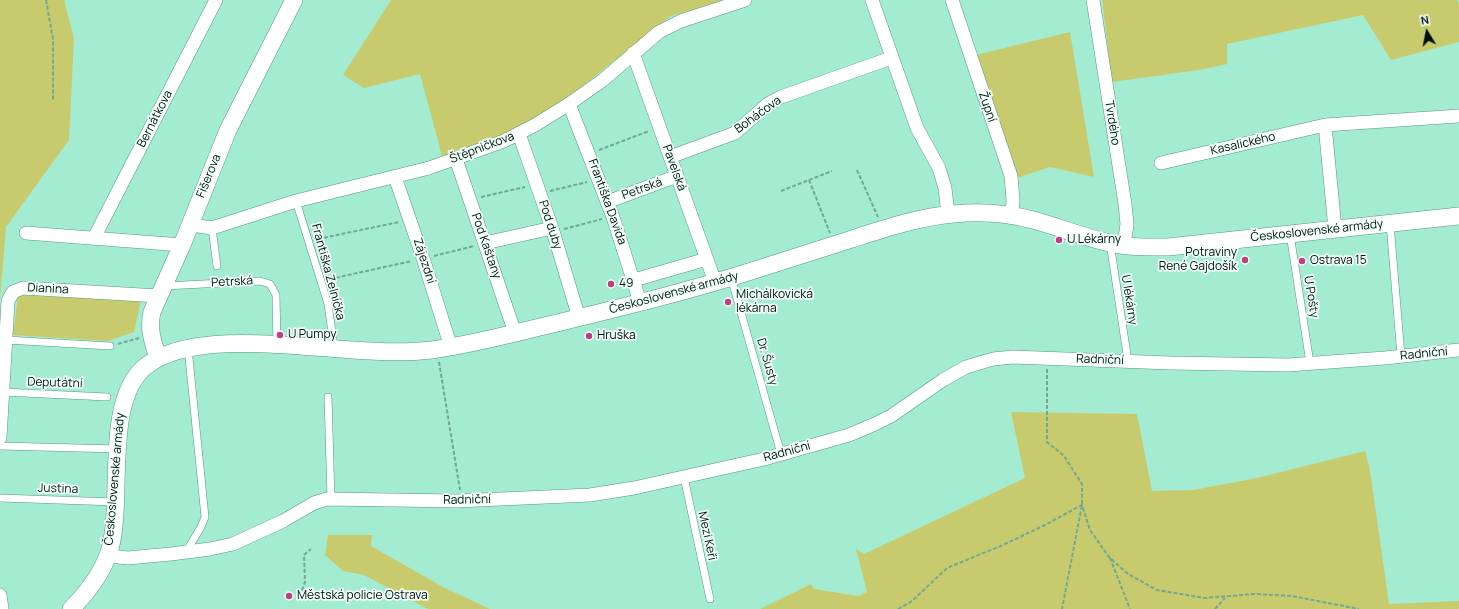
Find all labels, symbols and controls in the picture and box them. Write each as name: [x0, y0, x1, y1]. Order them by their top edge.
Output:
north arrow: [1407, 12, 1447, 52]
text: N: [1420, 12, 1430, 28]
street label: Bernátkova: [134, 88, 176, 150]
street label: Župní: [975, 90, 999, 124]
street label: Boháčova: [732, 93, 784, 137]
street label: Tvrdého: [1101, 100, 1123, 146]
street label: Štěpničkova: [448, 129, 516, 167]
street label: Kasalického: [1209, 130, 1277, 158]
street label: Pavelská: [659, 143, 689, 193]
street label: Fišerova: [194, 152, 224, 200]
street label: Františka Davida: [585, 157, 629, 247]
street label: Petrská: [620, 175, 664, 203]
street label: Pod duby: [535, 198, 565, 252]
street label: Pod Kaštany: [468, 211, 504, 281]
street label: Československé armády: [1250, 217, 1384, 245]
street label: Františka Zelníčka: [308, 222, 348, 322]
place label: U Lékárny: [1067, 233, 1121, 247]
marker: U Lékárny: [1054, 235, 1064, 245]
street label: Zájezdní: [410, 236, 438, 286]
place label: Potraviny René Gajdošík: [1159, 246, 1237, 274]
place label: Ostrava 15: [1310, 254, 1367, 268]
marker: Potraviny René Gajdošík: [1240, 255, 1250, 265]
marker: Ostrava 15: [1297, 256, 1307, 266]
street label: Československé armády: [608, 269, 740, 317]
street label: Petrská: [211, 274, 253, 290]
street label: U lékárny: [1118, 274, 1140, 326]
street label: U Pošty: [1301, 275, 1321, 319]
place label: 49: [619, 277, 633, 291]
marker: 49: [606, 279, 616, 289]
street label: Dianina: [27, 281, 69, 297]
place label: Michálkovická lékárna: [736, 288, 813, 316]
marker: Michálkovická lékárna: [723, 297, 733, 307]
place label: U Pumpy: [288, 328, 337, 342]
place label: Hruška: [597, 329, 636, 343]
marker: U Pumpy: [275, 330, 285, 340]
marker: Hruška: [584, 331, 594, 341]
street label: Dr. Šusty: [753, 337, 781, 387]
street label: Radniční: [1399, 344, 1449, 364]
street label: Radniční: [1076, 352, 1124, 368]
street label: Deputátní: [27, 375, 83, 391]
street label: Československé armády: [102, 412, 128, 546]
street label: Radniční: [762, 439, 812, 465]
street label: Justina: [38, 481, 78, 497]
street label: Radniční: [443, 492, 491, 508]
street label: Mezi Keři: [695, 510, 719, 562]
place label: Městská policie Ostrava: [297, 589, 428, 603]
marker: Městská policie Ostrava: [284, 591, 294, 601]

